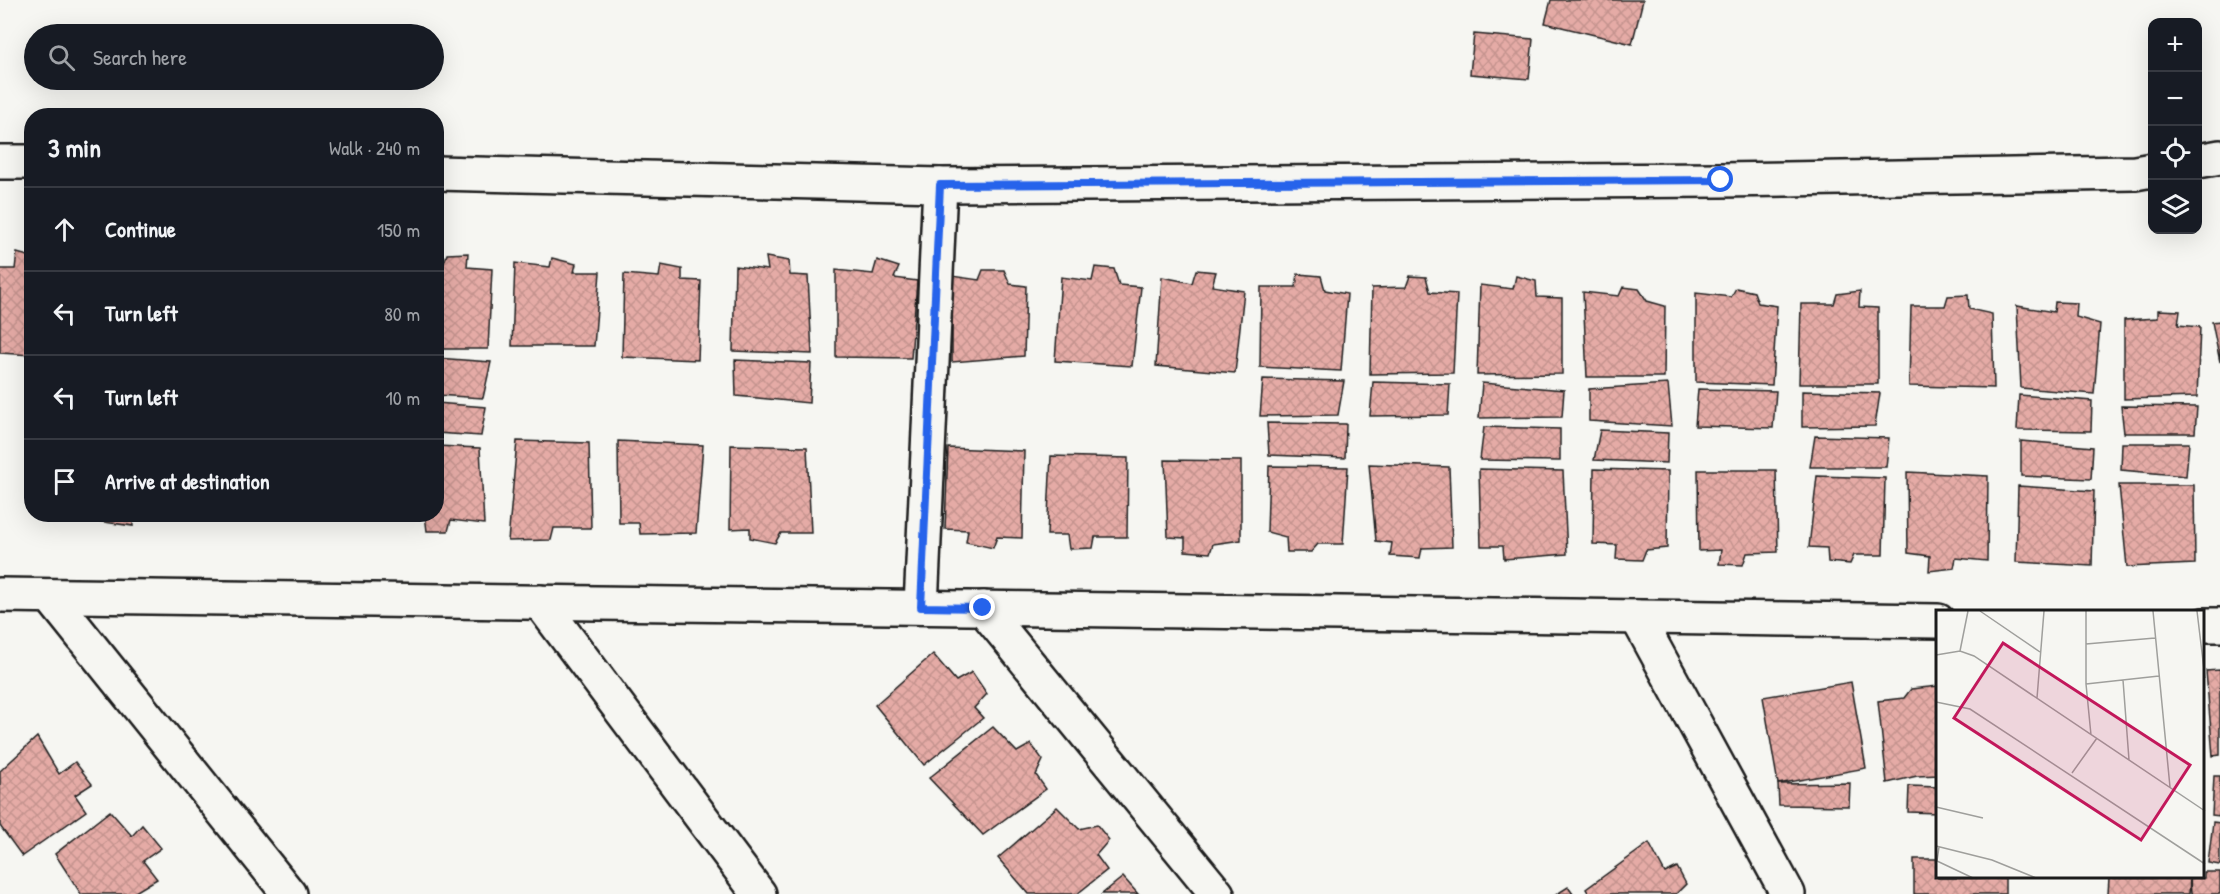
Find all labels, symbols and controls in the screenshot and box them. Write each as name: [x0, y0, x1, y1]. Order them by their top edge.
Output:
map controls: [2148, 18, 2202, 234]
button: +: [2148, 18, 2202, 72]
search box: [24, 24, 444, 90]
icon: search: [45, 41, 78, 74]
text: Search here: [93, 42, 187, 72]
button: −: [2148, 72, 2202, 126]
button: locate: [2148, 126, 2202, 180]
text: 3 min: [48, 130, 101, 165]
text: Walk · 240 m: [329, 134, 420, 161]
route start: [1707, 166, 1733, 192]
button: layers: [2148, 180, 2202, 234]
icon: ahead: [48, 213, 81, 246]
text: Continue: [105, 214, 176, 244]
text: 150 m: [377, 216, 420, 243]
icon: left: [48, 297, 81, 330]
text: Turn left: [105, 298, 178, 328]
text: 80 m: [384, 300, 420, 327]
icon: left: [48, 381, 81, 414]
text: Turn left: [105, 382, 178, 412]
text: 10 m: [386, 384, 420, 411]
icon: arrive: [48, 465, 81, 498]
text: Arrive at destination: [105, 466, 270, 496]
route end: [969, 594, 995, 620]
inset map: [1936, 610, 2205, 879]

